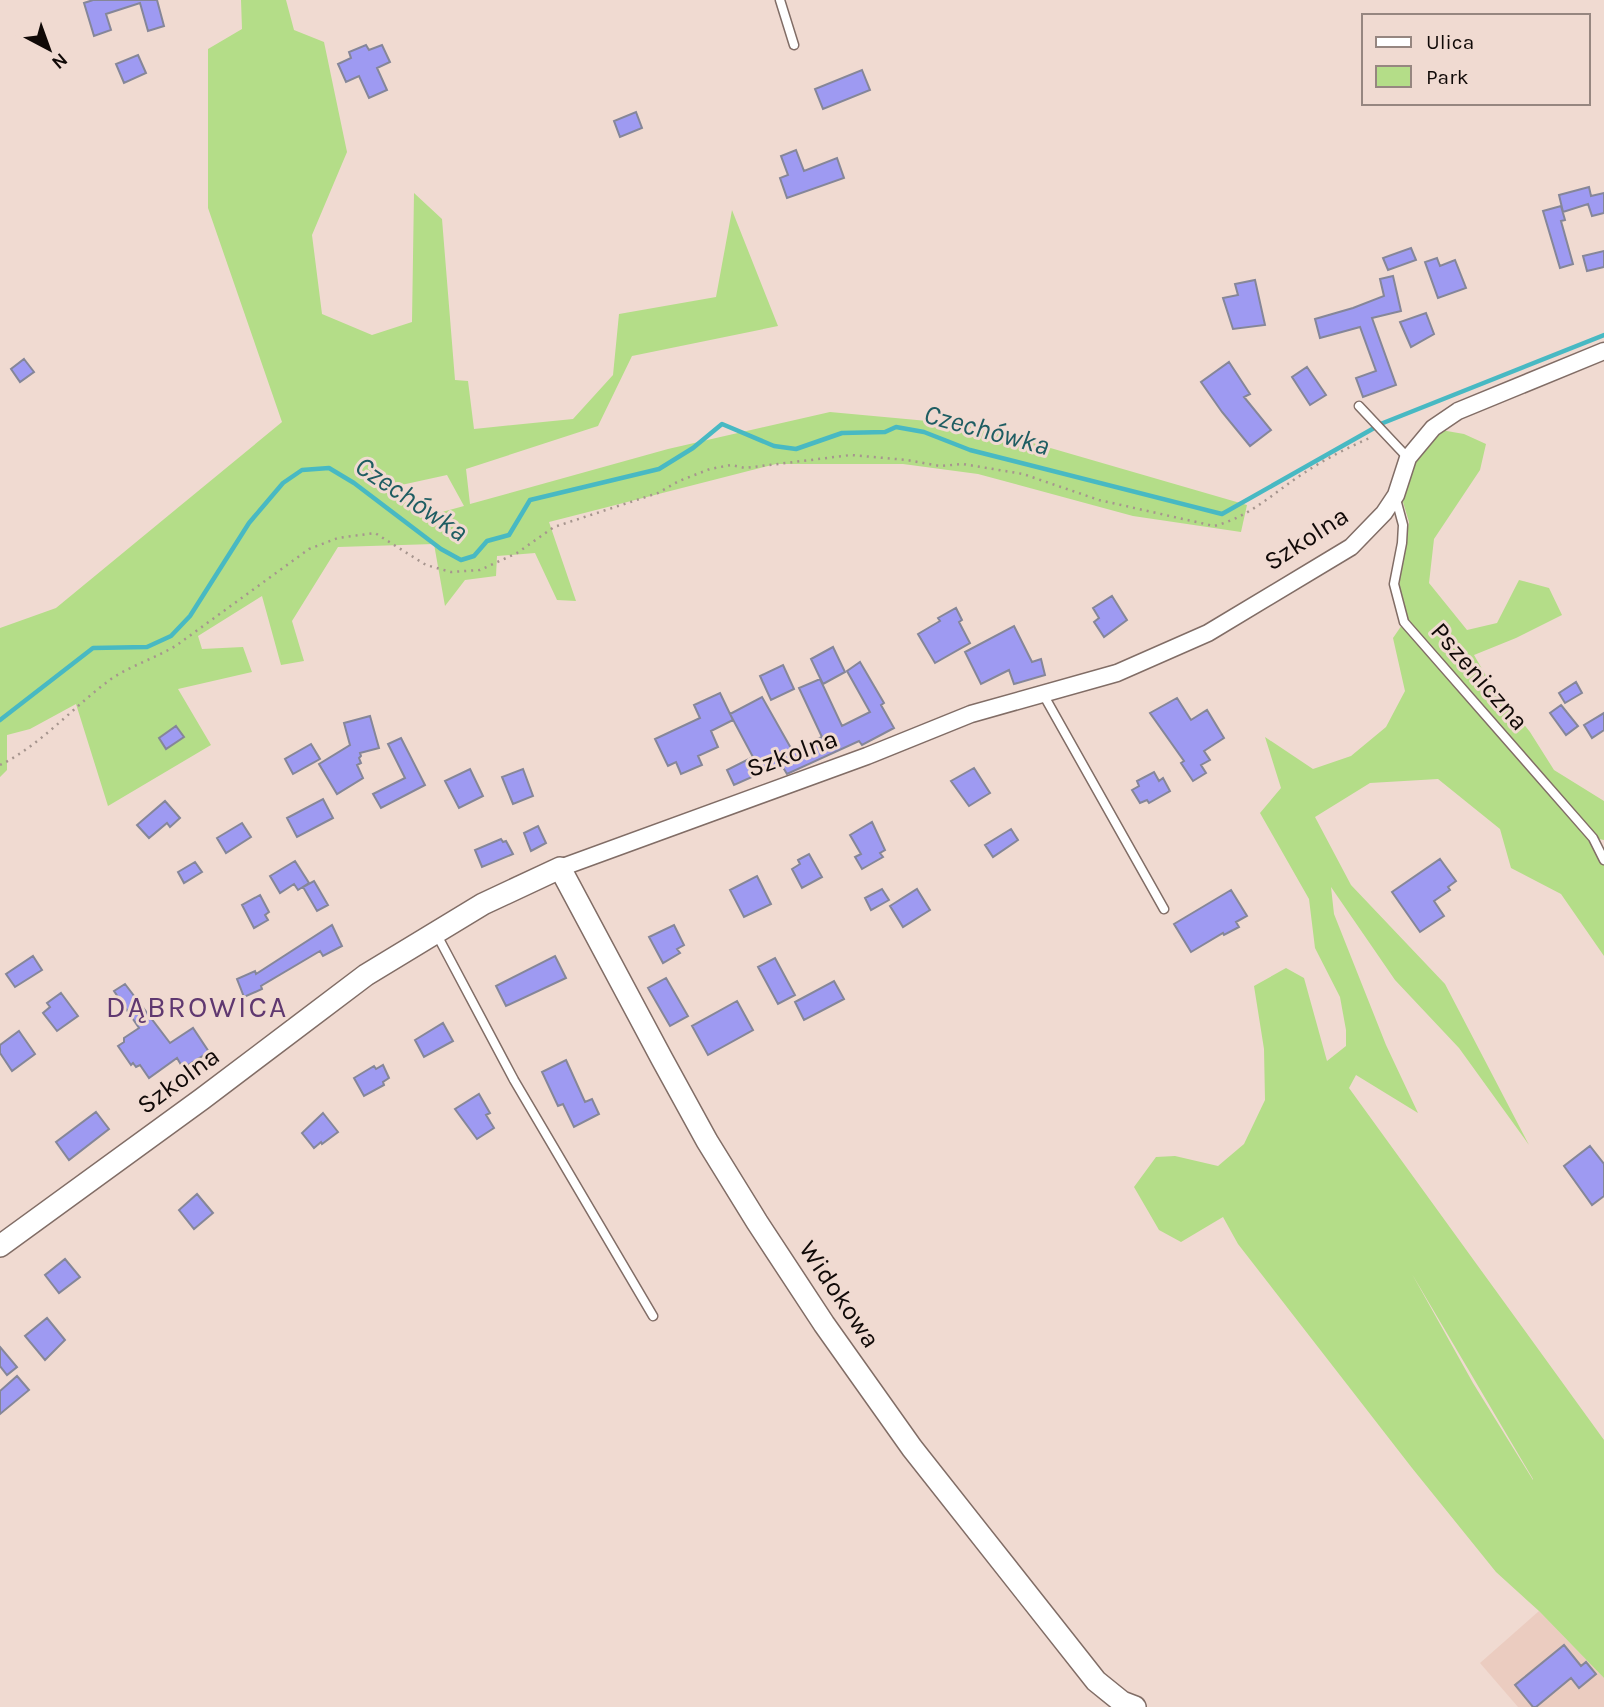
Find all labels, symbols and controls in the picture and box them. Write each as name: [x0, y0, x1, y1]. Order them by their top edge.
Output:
north arrow: [14, 14, 84, 84]
legend: [1362, 14, 1590, 105]
text: Ulica: [1426, 30, 1474, 54]
text: N: [47, 48, 72, 74]
text: Park: [1426, 65, 1469, 89]
water label: Czechówka: [920, 397, 1053, 462]
water label: Czechówka: [349, 449, 474, 548]
street label: Szkolna: [1258, 500, 1354, 577]
street label: Pszeniczna: [1424, 616, 1535, 737]
street label: Szkolna: [743, 723, 842, 784]
district label: DĄBROWICA: [106, 989, 288, 1025]
street label: Szkolna: [131, 1040, 226, 1121]
street label: Widokowa: [792, 1235, 887, 1354]

